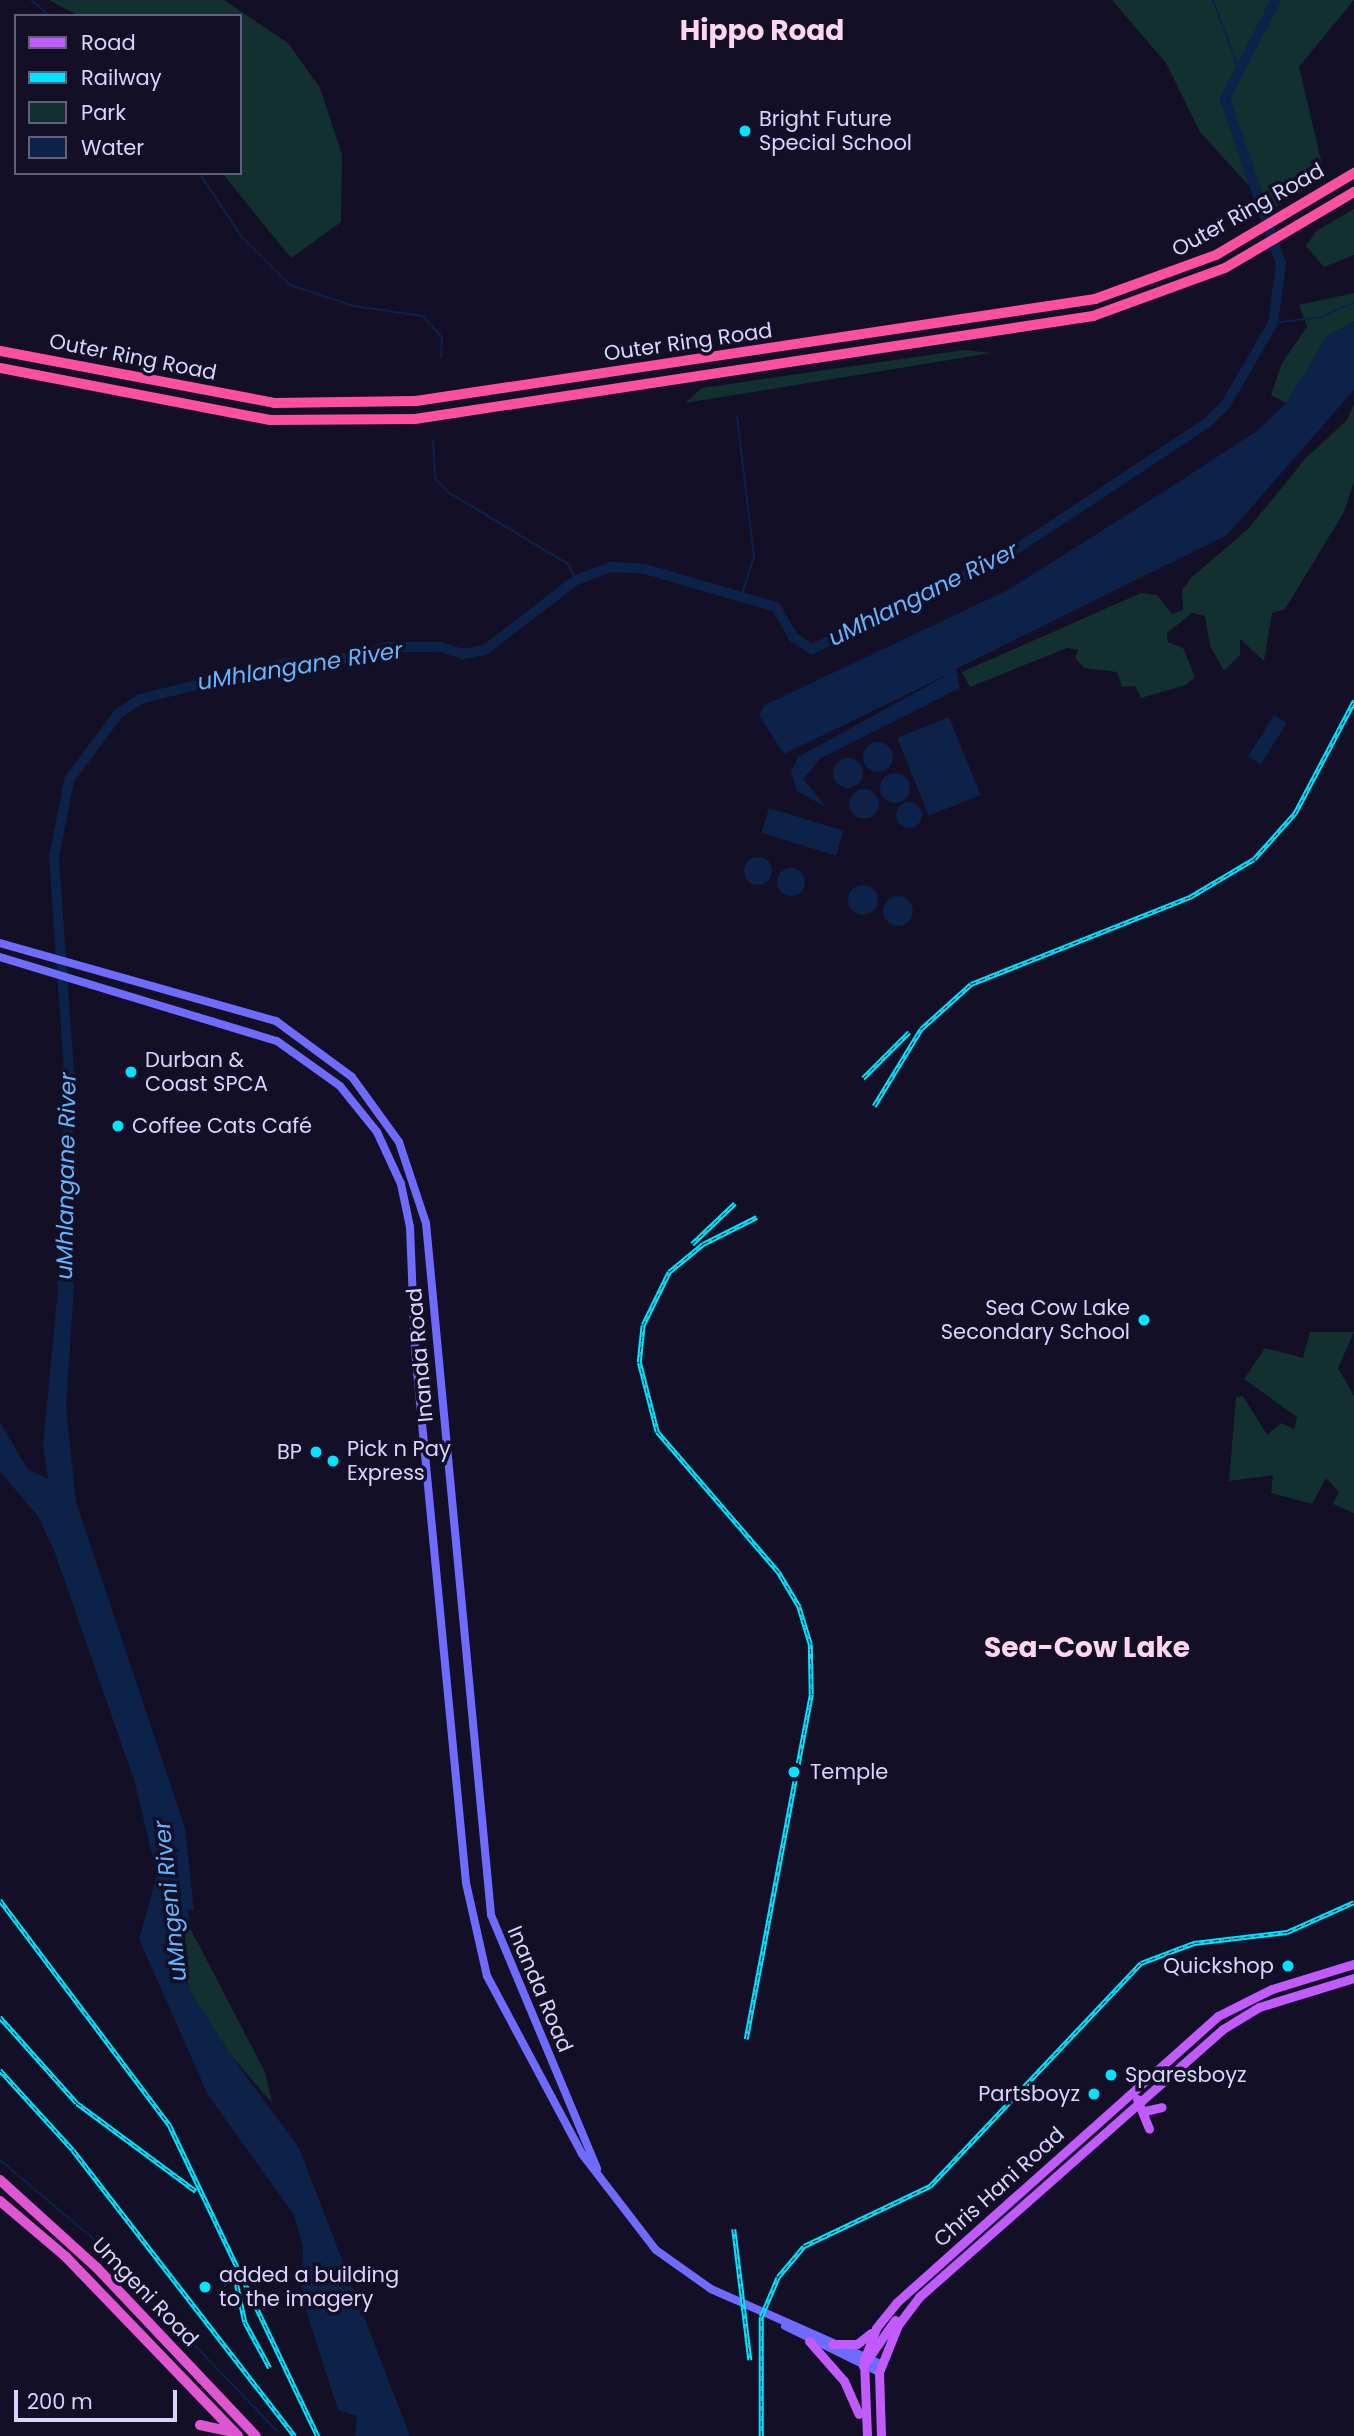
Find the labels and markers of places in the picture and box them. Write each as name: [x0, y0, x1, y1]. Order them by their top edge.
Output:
place label: Bright Future Special School: [759, 106, 912, 156]
marker: Bright Future Special School: [737, 123, 753, 139]
place label: Durban & Coast SPCA: [145, 1047, 268, 1097]
marker: Durban & Coast SPCA: [123, 1064, 139, 1080]
place label: Coffee Cats Café: [132, 1113, 312, 1139]
marker: Coffee Cats Café: [110, 1118, 126, 1134]
place label: Sea Cow Lake Secondary School: [941, 1295, 1130, 1345]
marker: Sea Cow Lake Secondary School: [1136, 1312, 1152, 1328]
place label: Pick n Pay Express: [347, 1436, 451, 1486]
place label: BP: [277, 1439, 302, 1465]
marker: BP: [308, 1444, 324, 1460]
marker: Pick n Pay Express: [325, 1453, 341, 1469]
place label: Temple: [810, 1759, 888, 1785]
marker: Temple: [784, 1762, 804, 1782]
place label: Quickshop: [1163, 1953, 1274, 1979]
marker: Quickshop: [1280, 1958, 1296, 1974]
place label: Sparesboyz: [1125, 2062, 1247, 2088]
marker: Sparesboyz: [1103, 2067, 1119, 2083]
place label: Partsboyz: [978, 2081, 1080, 2107]
marker: Partsboyz: [1086, 2086, 1102, 2102]
place label: added a building to the imagery: [219, 2262, 399, 2312]
marker: added a building to the imagery: [197, 2279, 213, 2295]

